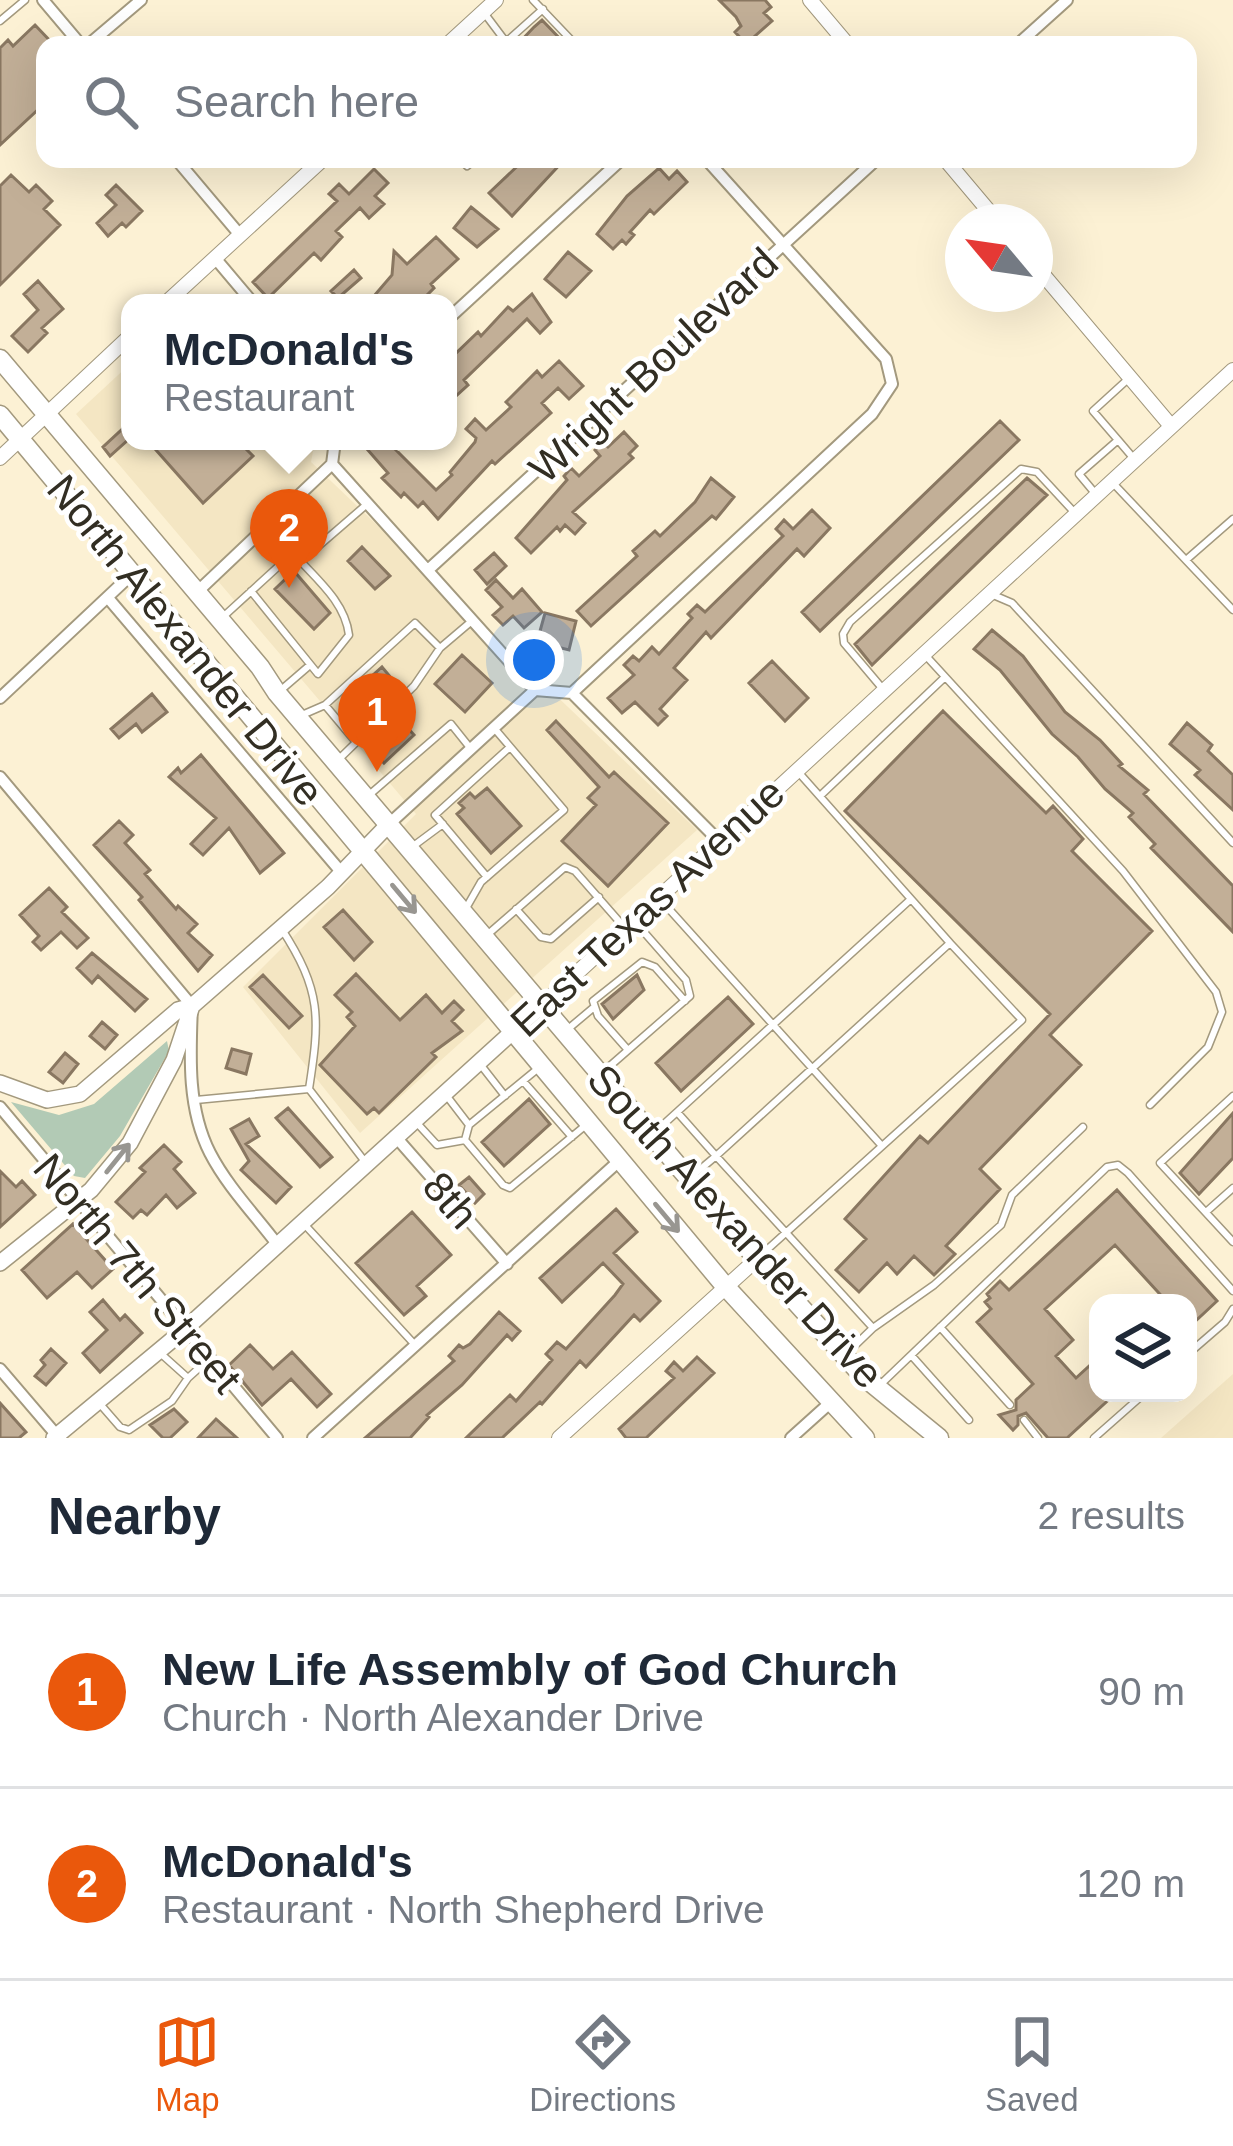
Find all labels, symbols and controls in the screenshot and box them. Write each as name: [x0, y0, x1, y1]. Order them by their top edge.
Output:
search box: [36, 36, 1197, 168]
icon: search: [78, 69, 144, 135]
text: Search here: [174, 76, 419, 127]
north arrow: [945, 204, 1053, 312]
street label: Wright Boulevard: [520, 239, 787, 492]
popup: [121, 294, 457, 450]
text: McDonald's: [164, 324, 414, 375]
text: Restaurant: [164, 376, 354, 419]
street label: North Alexander Drive: [38, 466, 333, 815]
pin: 2: [250, 489, 328, 588]
your location: [504, 630, 564, 690]
pin: 1: [338, 673, 416, 772]
street label: East Texas Avenue: [501, 769, 793, 1046]
one-way arrow: [389, 883, 417, 914]
street label: South Alexander Drive: [578, 1055, 893, 1397]
one-way arrow: [104, 1142, 131, 1174]
street label: North 7th Street: [24, 1145, 251, 1402]
street label: 8th: [414, 1163, 488, 1238]
one-way arrow: [653, 1202, 681, 1233]
map controls: [1089, 1294, 1197, 1402]
button: layers: [1089, 1294, 1197, 1402]
text: Nearby: [48, 1488, 221, 1545]
text: 2 results: [1038, 1494, 1185, 1537]
text: New Life Assembly of God Church: [162, 1644, 898, 1695]
text: 1: [76, 1670, 98, 1713]
text: 90 m: [1098, 1670, 1185, 1713]
text: Church · North Alexander Drive: [162, 1696, 704, 1739]
text: McDonald's: [162, 1836, 413, 1887]
text: 2: [76, 1862, 98, 1905]
text: 120 m: [1077, 1862, 1185, 1905]
text: Restaurant · North Shepherd Drive: [162, 1888, 765, 1931]
tab: Map: [154, 2009, 220, 2119]
tab: Directions: [529, 2009, 676, 2119]
tab: Saved: [985, 2009, 1079, 2119]

